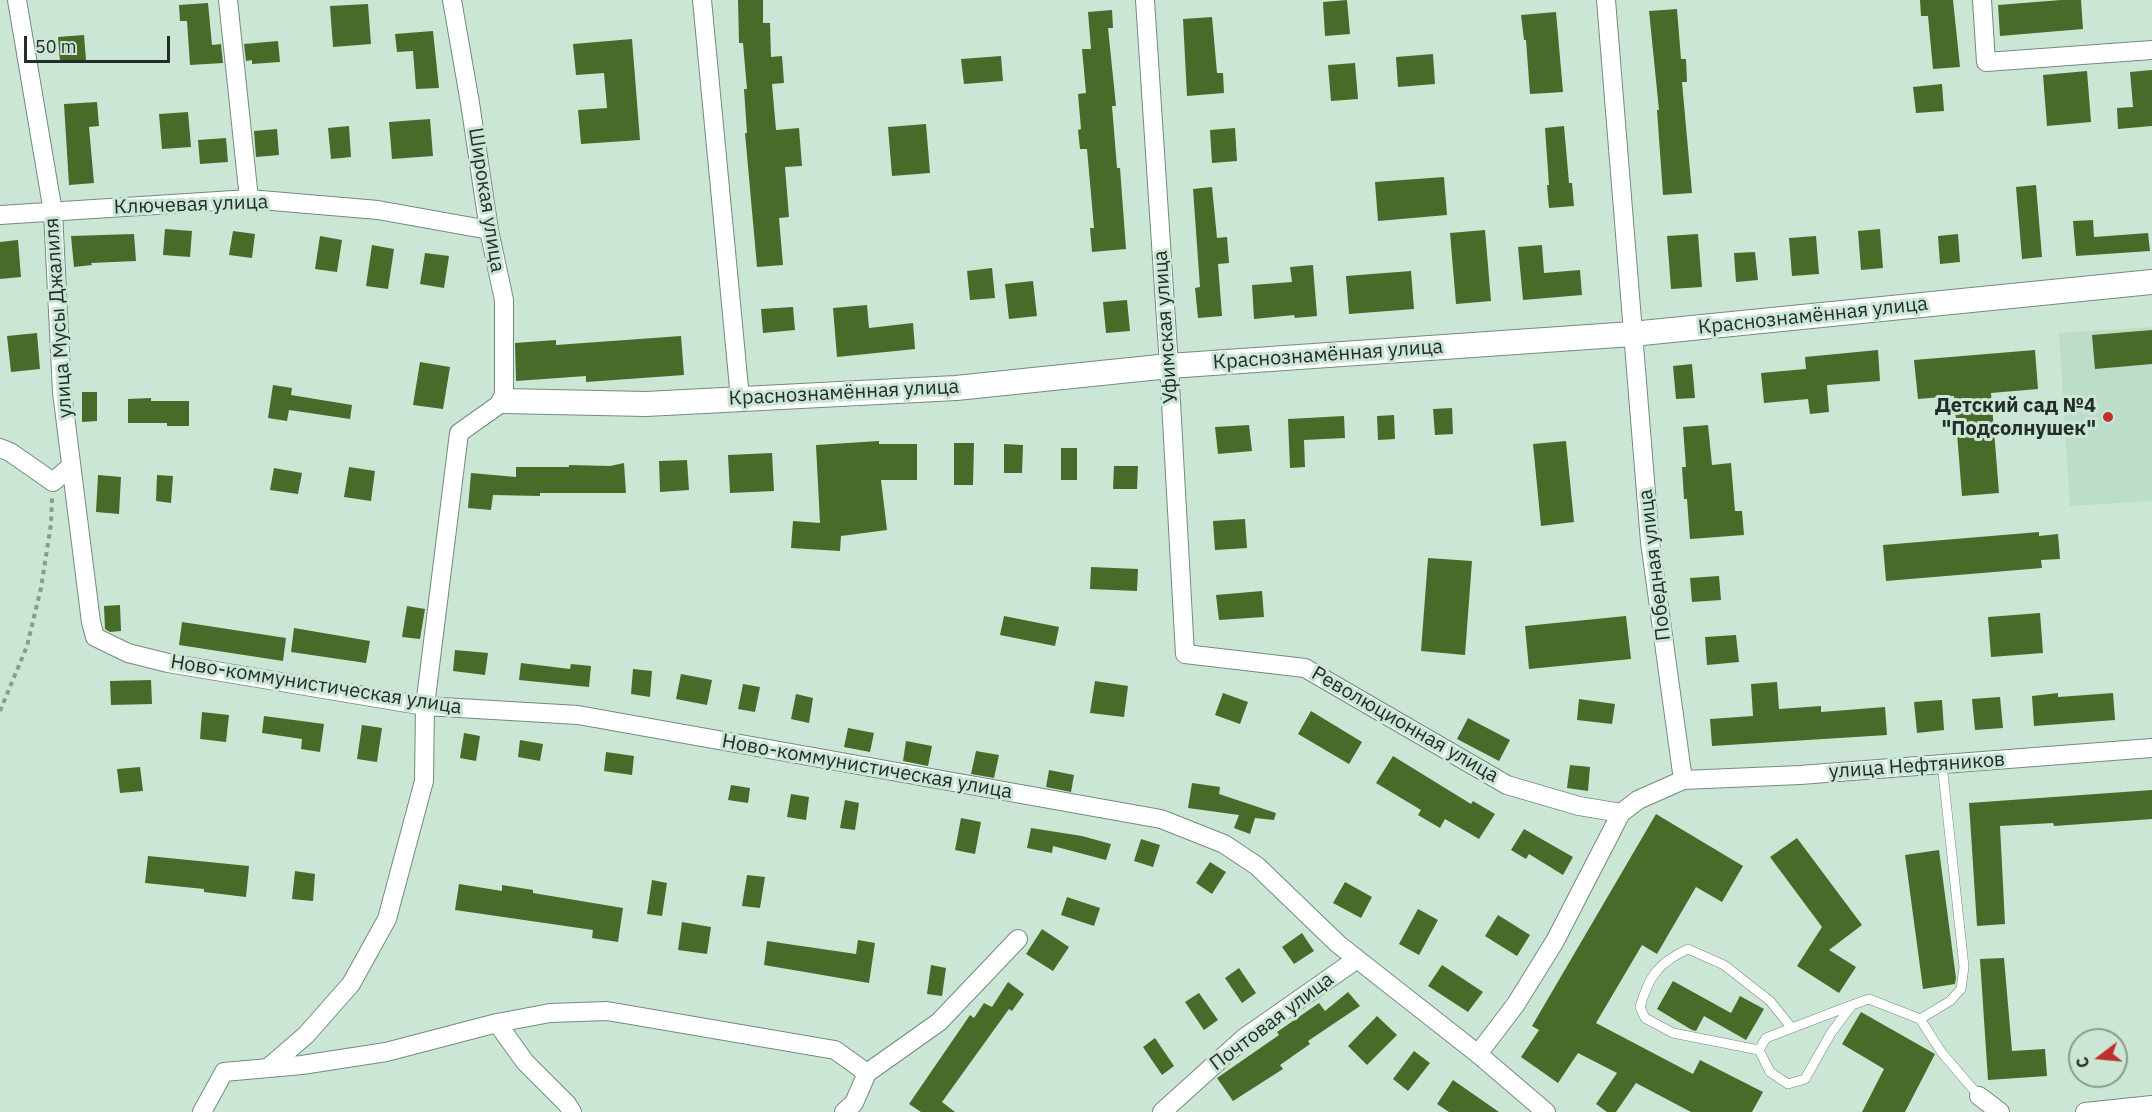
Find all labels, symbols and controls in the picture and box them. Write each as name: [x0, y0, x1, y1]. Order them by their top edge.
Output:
scale bar: [27, 24, 172, 62]
text: 50 m: [35, 35, 77, 58]
street label: Широкая улица: [463, 126, 509, 274]
street label: Ключевая улица: [113, 190, 269, 220]
street label: улица Мусы Джалиля: [40, 217, 78, 419]
street label: Уфимская улица: [1149, 250, 1183, 404]
street label: Краснознамённая улица: [1697, 292, 1929, 340]
street label: Краснознамённая улица: [1212, 335, 1444, 375]
street label: Краснознамённая улица: [728, 375, 960, 411]
place label: Детский сад №4 "Подсолнушек": [1935, 394, 2096, 441]
marker: Детский сад №4 "Подсолнушек": [2101, 410, 2115, 424]
street label: Победная улица: [1634, 488, 1676, 642]
street label: Ново-коммунистическая улица: [169, 650, 463, 720]
street label: Революционная улица: [1307, 662, 1503, 788]
street label: Ново-коммунистическая улица: [720, 730, 1014, 804]
street label: улица Нефтяников: [1828, 748, 2006, 784]
street label: Почтовая улица: [1205, 968, 1339, 1076]
north arrow: [2068, 1028, 2128, 1088]
text: С: [2072, 1055, 2094, 1070]

